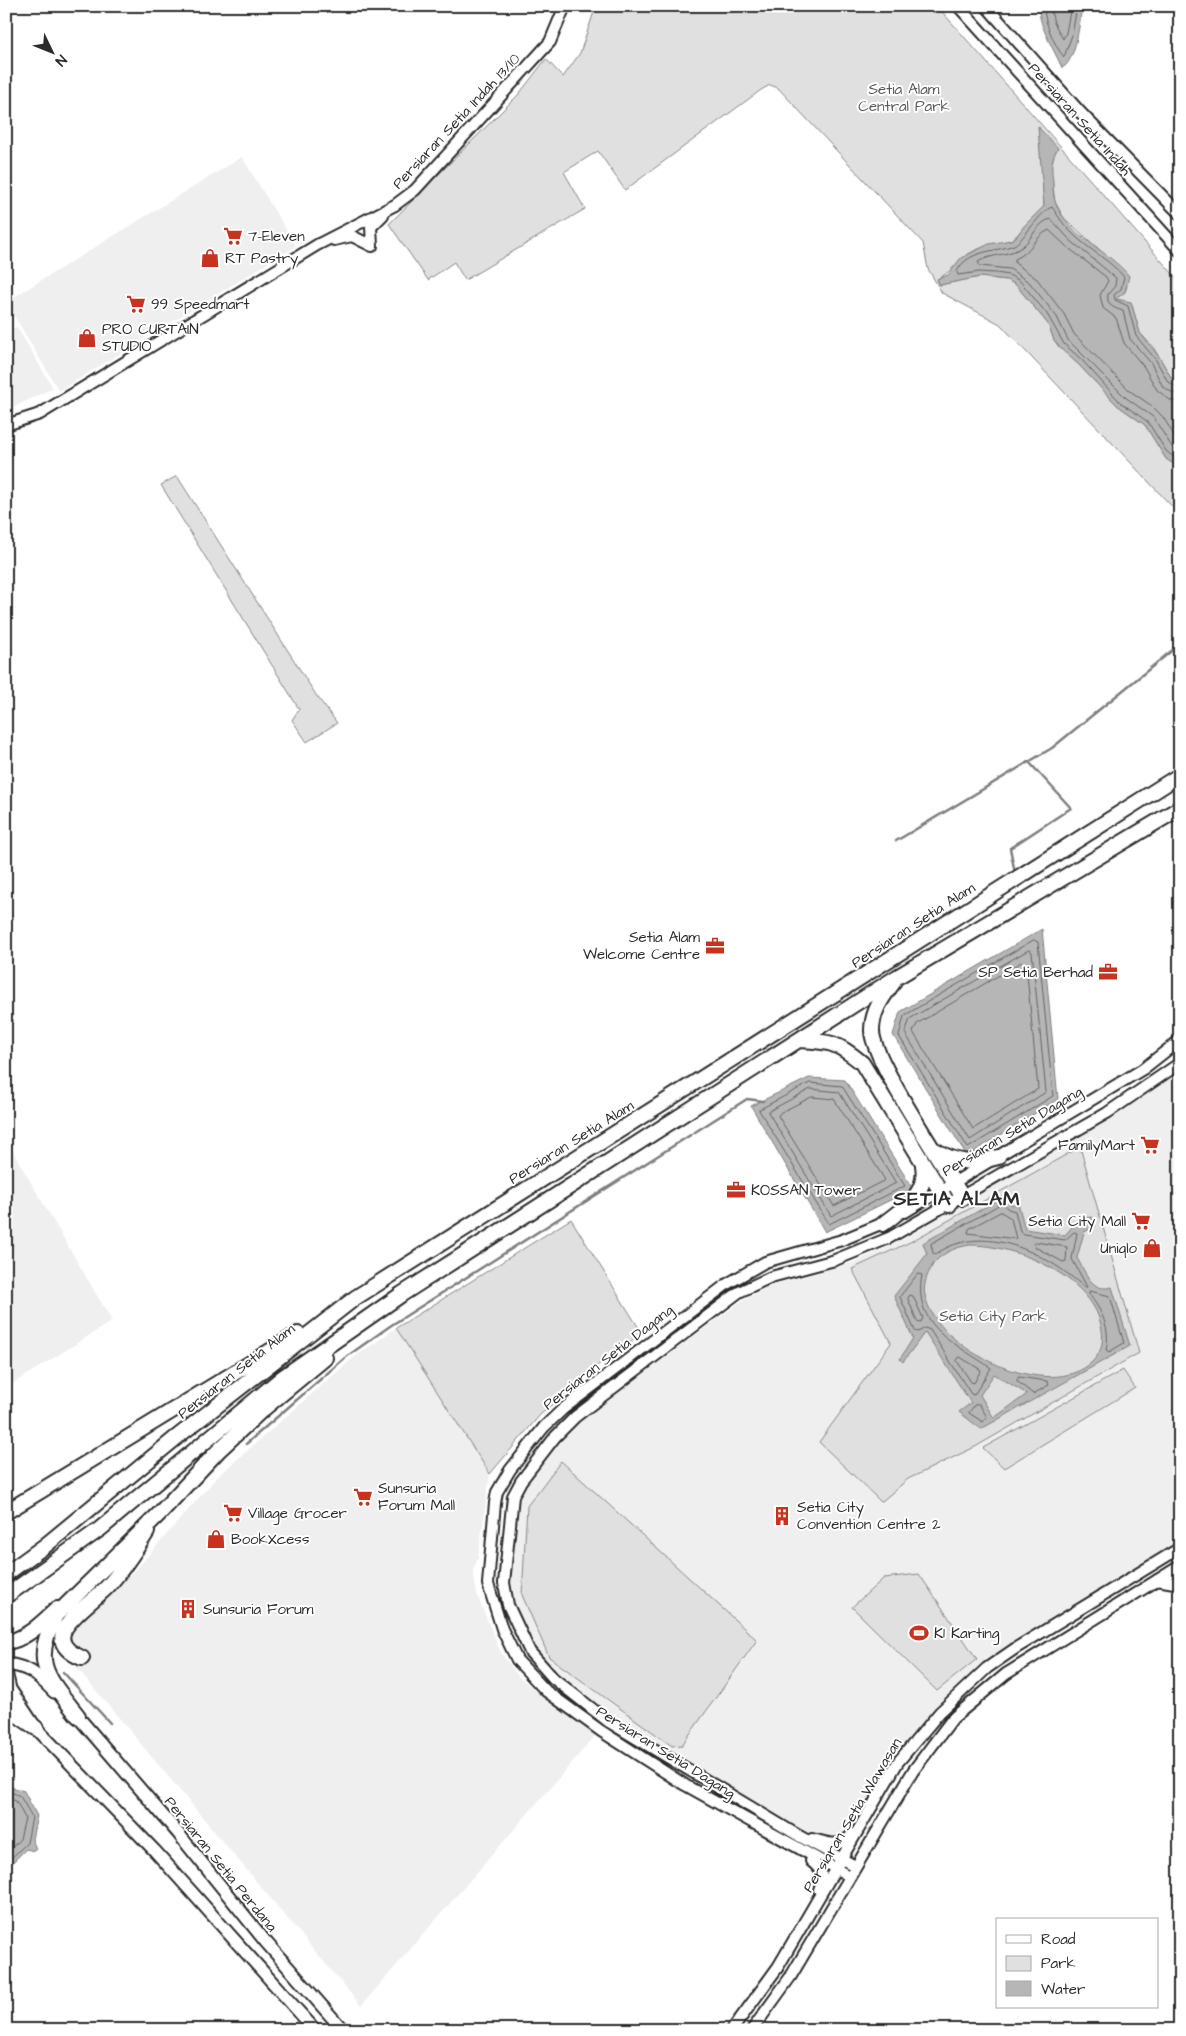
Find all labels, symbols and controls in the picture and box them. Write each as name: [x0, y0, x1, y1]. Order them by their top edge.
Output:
north arrow: [28, 28, 78, 78]
street label: Persiaran Setia Indah 13/10: [388, 48, 525, 194]
text: N: [50, 50, 71, 70]
street label: Persiaran Setia Indah: [1023, 58, 1136, 181]
park label: Setia Alam Central Park: [858, 79, 950, 117]
supermarket icon: 7-Eleven: [222, 225, 244, 247]
place label: 7-Eleven: [248, 226, 305, 247]
shop icon: RT Pastry: [199, 247, 221, 269]
place label: RT Pastry: [225, 248, 298, 270]
supermarket icon: 99 Speedmart: [125, 293, 147, 315]
place label: 99 Speedmart: [151, 294, 250, 315]
place label: PRO CURTAIN STUDIO: [102, 319, 199, 357]
shop icon: PRO CURTAIN STUDIO: [76, 327, 98, 349]
street label: Persiaran Setia Alam: [847, 877, 980, 973]
place label: Setia Alam Welcome Centre: [583, 927, 700, 965]
office icon: Setia Alam Welcome Centre: [704, 935, 726, 957]
office icon: SP Setia Berhad: [1097, 961, 1119, 983]
place label: SP Setia Berhad: [978, 962, 1093, 983]
street label: Persiaran Setia Dagang: [938, 1081, 1087, 1183]
street label: Persiaran Setia Alam: [505, 1095, 638, 1189]
supermarket icon: FamilyMart: [1139, 1134, 1161, 1156]
place label: FamilyMart: [1058, 1135, 1135, 1157]
office icon: KOSSAN Tower: [725, 1179, 747, 1201]
place label: KOSSAN Tower: [751, 1180, 861, 1201]
district label: SETIA ALAM: [892, 1185, 1021, 1213]
supermarket icon: Setia City Mall: [1130, 1210, 1152, 1232]
place label: Setia City Mall: [1028, 1211, 1126, 1233]
shop icon: Uniqlo: [1141, 1237, 1163, 1259]
place label: Uniqlo: [1100, 1238, 1138, 1259]
street label: Persiaran Setia Dagang: [539, 1300, 679, 1416]
park label: Setia City Park: [939, 1306, 1047, 1328]
street label: Persiaran Setia Alam: [173, 1319, 300, 1424]
place label: Sunsuria Forum Mall: [378, 1478, 455, 1516]
supermarket icon: Sunsuria Forum Mall: [352, 1486, 374, 1508]
place label: Setia City Convention Centre 2: [797, 1497, 941, 1535]
supermarket icon: Village Grocer: [222, 1502, 244, 1524]
place label: Village Grocer: [248, 1503, 347, 1525]
building icon: Setia City Convention Centre 2: [771, 1505, 793, 1527]
shop icon: BookXcess: [205, 1528, 227, 1550]
place label: BookXcess: [231, 1529, 310, 1550]
building icon: Sunsuria Forum: [177, 1598, 199, 1620]
place label: Sunsuria Forum: [203, 1599, 314, 1620]
sports icon: K1 Karting: [908, 1622, 930, 1644]
place label: K1 Karting: [934, 1623, 1000, 1645]
street label: Persiaran Setia Dagang: [592, 1701, 740, 1805]
street label: Persiaran Setia Wawasan: [798, 1734, 907, 1896]
street label: Persiaran Setia Perdana: [159, 1792, 282, 1937]
legend: [996, 1918, 1158, 2008]
text: Road: [1041, 1929, 1076, 1950]
text: Park: [1041, 1953, 1076, 1974]
text: Water: [1041, 1979, 1085, 2000]

